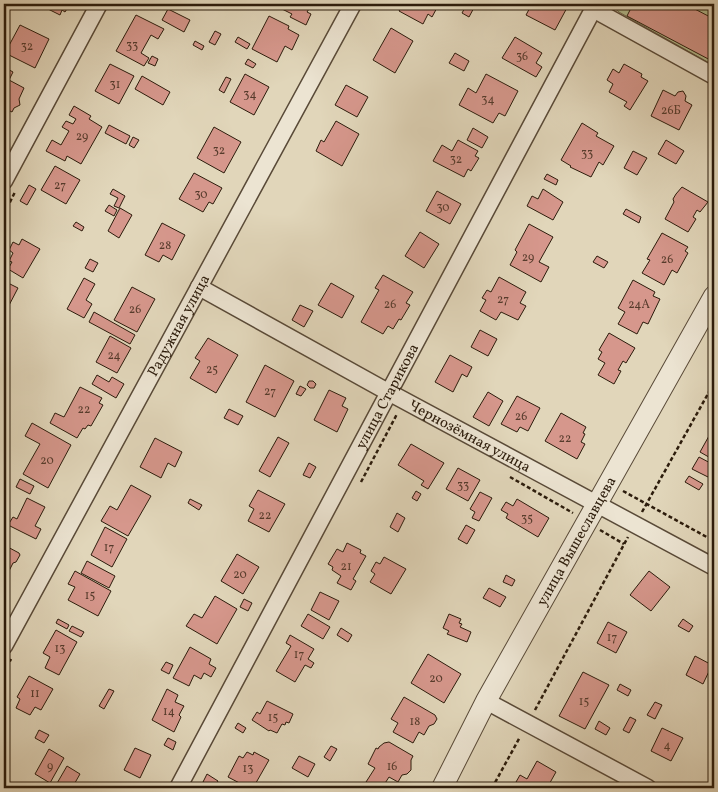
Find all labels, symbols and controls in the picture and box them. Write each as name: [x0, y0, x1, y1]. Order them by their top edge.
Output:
house number: 33: [126, 38, 138, 54]
house number: 32: [21, 39, 33, 55]
house number: 36: [516, 49, 528, 65]
house number: 31: [110, 77, 120, 93]
house number: 34: [243, 87, 257, 103]
house number: 34: [481, 92, 495, 108]
house number: 26Б: [661, 103, 681, 119]
house number: 29: [76, 129, 88, 145]
house number: 32: [213, 143, 225, 159]
house number: 33: [581, 146, 593, 162]
house number: 32: [450, 152, 462, 168]
house number: 27: [54, 178, 66, 194]
house number: 30: [194, 187, 208, 203]
house number: 30: [436, 200, 450, 216]
house number: 28: [159, 238, 171, 254]
house number: 29: [522, 250, 534, 266]
house number: 26: [661, 252, 673, 268]
street label: Радужная улица: [143, 271, 216, 381]
house number: 27: [497, 292, 509, 308]
house number: 26: [384, 297, 396, 313]
house number: 24А: [628, 297, 650, 313]
house number: 26: [129, 302, 141, 318]
street label: улица Старикова: [351, 340, 425, 454]
house number: 24: [107, 348, 121, 364]
house number: 25: [206, 362, 218, 378]
house number: 27: [264, 384, 276, 400]
street label: Чернозёмная улица: [404, 396, 534, 479]
house number: 22: [78, 402, 90, 418]
house number: 26: [515, 409, 527, 425]
house number: 22: [559, 431, 571, 447]
house number: 20: [40, 453, 54, 469]
street label: улица Вышеславцева: [532, 473, 622, 611]
house number: 33: [457, 478, 469, 494]
house number: 22: [259, 508, 271, 524]
house number: 35: [521, 511, 533, 527]
house number: 17: [104, 540, 114, 556]
house number: 21: [340, 559, 352, 575]
house number: 20: [233, 567, 247, 583]
house number: 15: [85, 588, 95, 604]
house number: 17: [607, 630, 617, 646]
house number: 13: [55, 641, 65, 657]
house number: 17: [294, 647, 304, 663]
house number: 20: [429, 671, 443, 687]
house number: 11: [30, 686, 40, 702]
house number: 15: [579, 694, 589, 710]
house number: 14: [163, 704, 175, 720]
house number: 15: [268, 710, 278, 726]
house number: 18: [410, 714, 420, 730]
house number: 4: [663, 738, 671, 754]
house number: 9: [47, 759, 53, 775]
house number: 16: [387, 759, 397, 775]
house number: 13: [243, 761, 253, 777]

